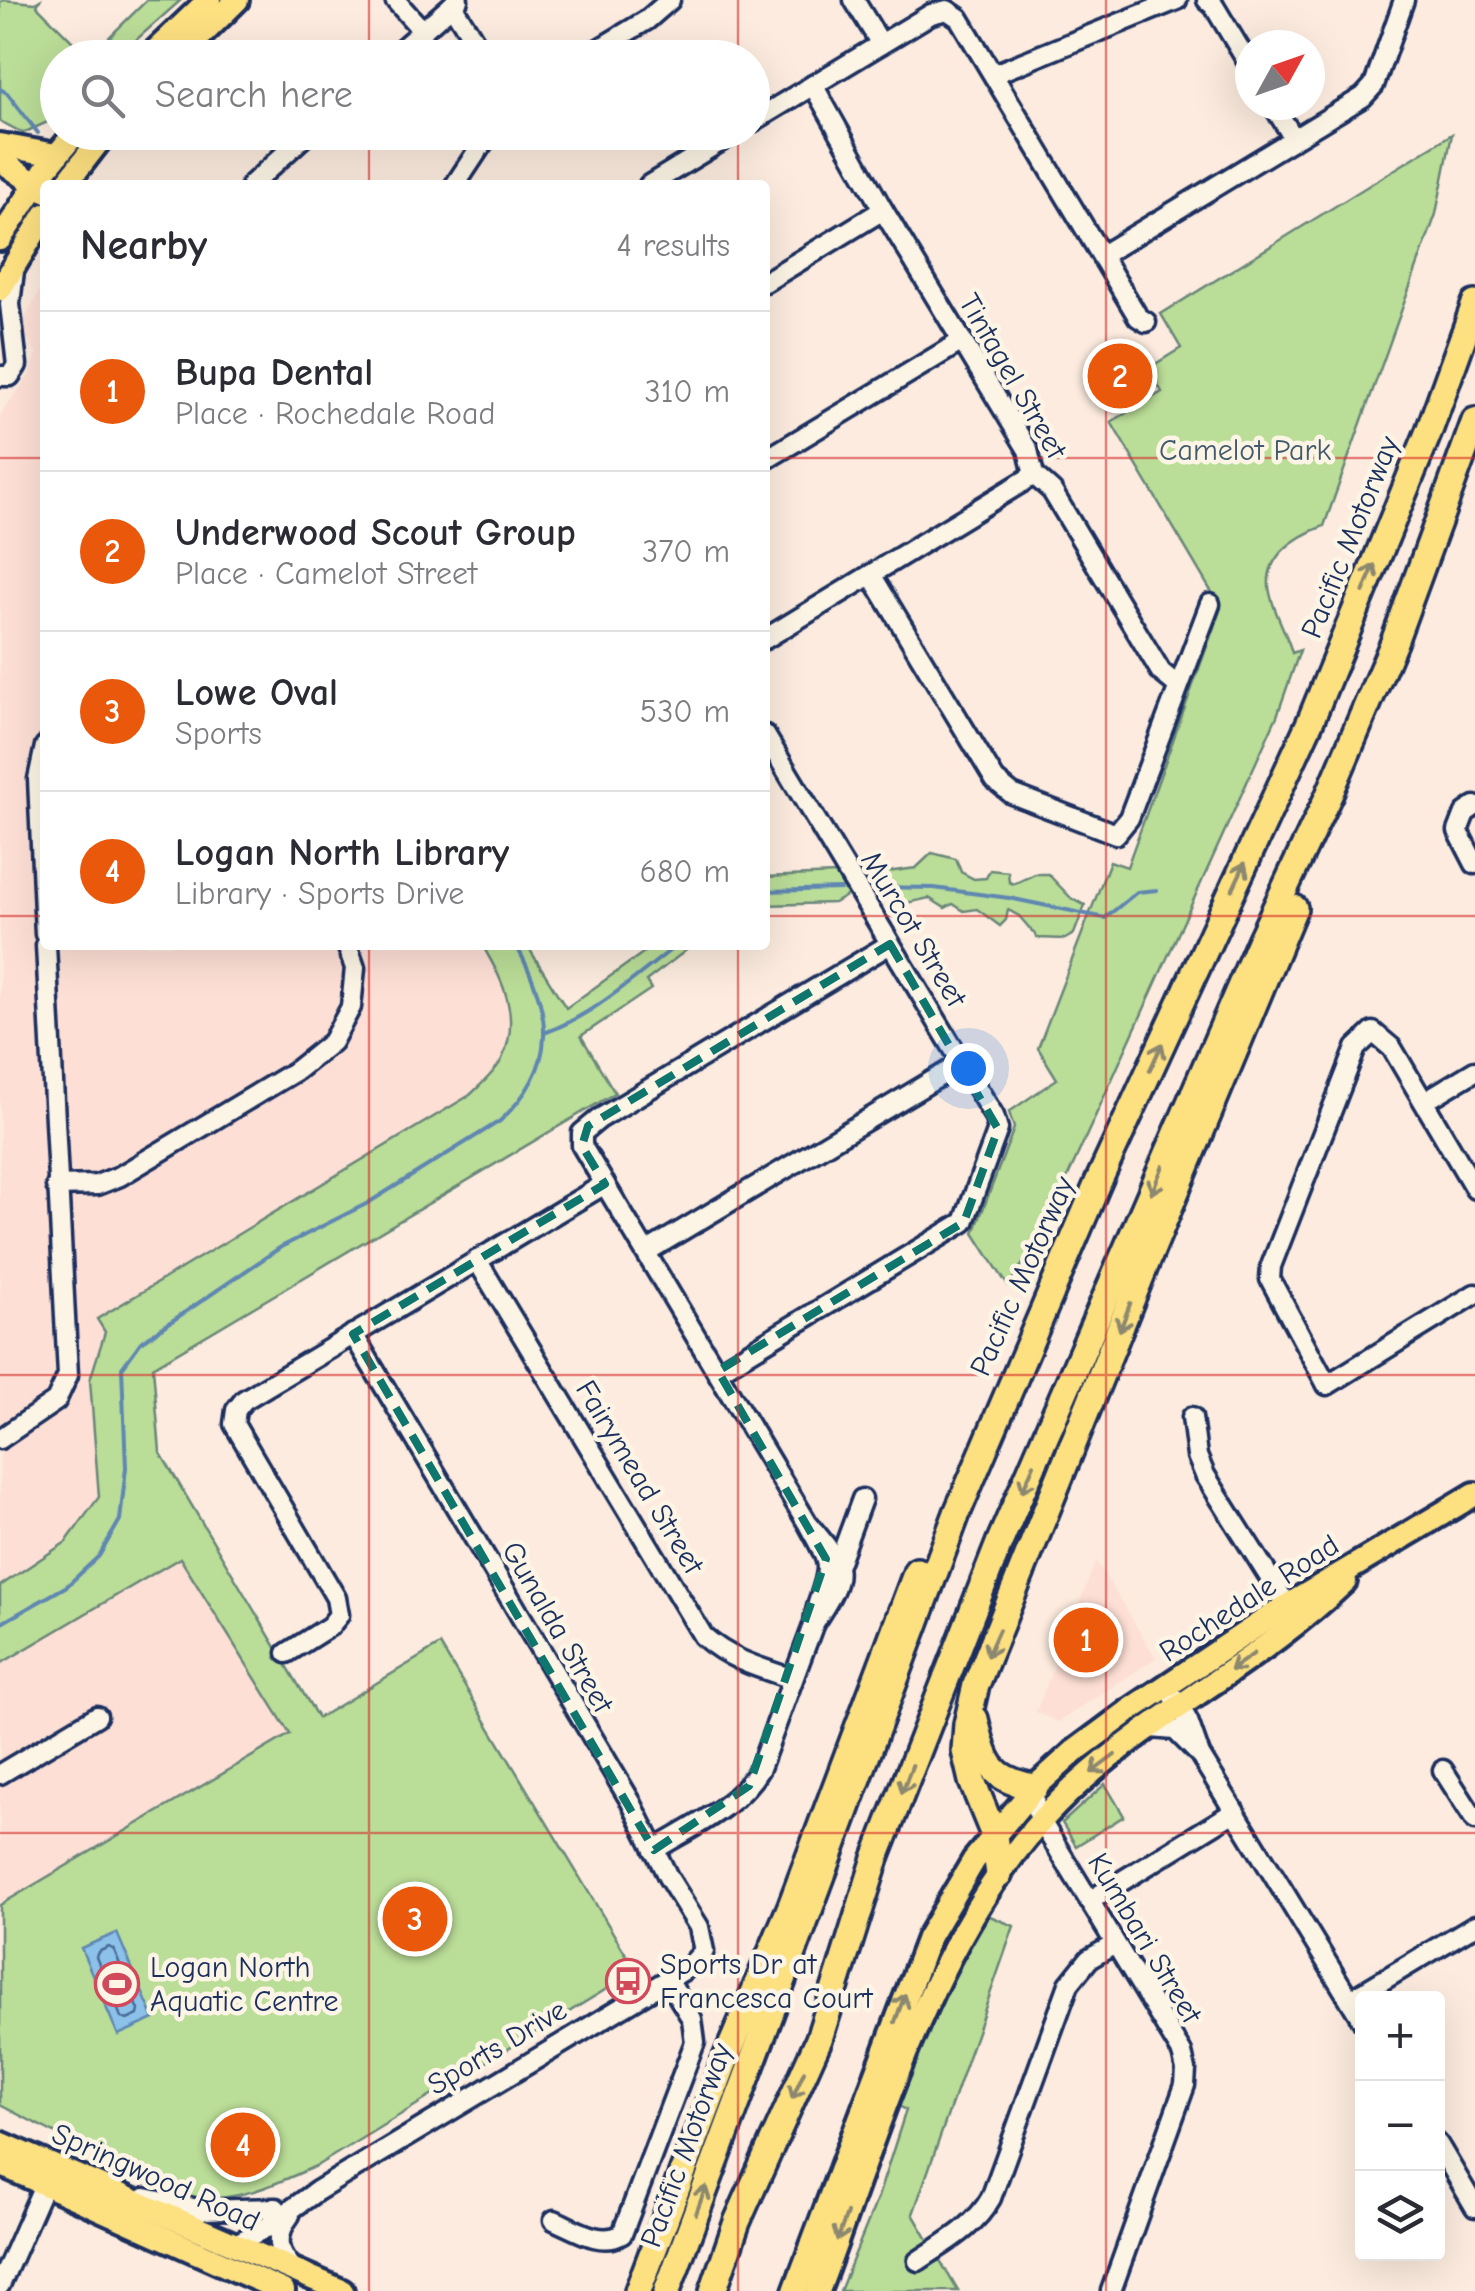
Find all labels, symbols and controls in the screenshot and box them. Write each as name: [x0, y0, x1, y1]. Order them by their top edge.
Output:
north arrow: [1235, 30, 1325, 120]
search box: [40, 40, 770, 150]
icon: search: [75, 68, 130, 123]
text: Search here: [155, 73, 353, 117]
text: Nearby: [80, 221, 207, 270]
text: 4 results: [617, 227, 730, 264]
street label: Tintagel Street: [951, 287, 1075, 466]
pin: 2: [1088, 338, 1152, 414]
text: Bupa Dental: [175, 351, 373, 395]
text: 1: [106, 373, 119, 410]
text: 310 m: [644, 373, 730, 410]
text: Place · Rochedale Road: [175, 395, 495, 432]
street label: Pacific Motorway: [1294, 431, 1407, 643]
park label: Camelot Park: [1159, 433, 1331, 468]
text: Underwood Scout Group: [175, 511, 576, 555]
text: 2: [105, 533, 120, 570]
text: 370 m: [642, 533, 730, 570]
text: Place · Camelot Street: [175, 555, 477, 592]
one-way arrow: [1361, 563, 1379, 594]
text: Lowe Oval: [175, 671, 338, 715]
text: 3: [105, 693, 120, 730]
text: 530 m: [640, 693, 730, 730]
text: Sports: [175, 715, 262, 752]
text: Logan North Library: [175, 831, 509, 875]
street label: Murcot Street: [853, 845, 974, 1015]
text: 4: [105, 853, 120, 890]
text: 680 m: [640, 853, 730, 890]
one-way arrow: [1231, 861, 1249, 892]
text: Library · Sports Drive: [175, 875, 464, 912]
your location: [943, 1043, 994, 1094]
one-way arrow: [1147, 1043, 1166, 1073]
one-way arrow: [1147, 1164, 1165, 1195]
street label: Pacific Motorway: [963, 1171, 1082, 1381]
one-way arrow: [1114, 1301, 1132, 1331]
street label: Fairymead Street: [568, 1374, 712, 1582]
one-way arrow: [1018, 1462, 1036, 1493]
street label: Rochedale Road: [1153, 1527, 1345, 1669]
street label: Gunalda Street: [494, 1535, 621, 1720]
pin: 1: [1054, 1602, 1118, 1678]
one-way arrow: [983, 1628, 1001, 1658]
one-way arrow: [1229, 1651, 1257, 1672]
one-way arrow: [1090, 1754, 1117, 1775]
one-way arrow: [896, 1764, 914, 1794]
street label: Kumbari Street: [1080, 1847, 1210, 2031]
pin: 3: [382, 1882, 448, 1956]
place label: Sports Dr at Francesca Court: [660, 1947, 874, 2016]
place label: Logan North Aquatic Centre: [150, 1950, 339, 2019]
bus stop icon: Sports Dr at Francesca Court: [605, 1958, 651, 2004]
sports icon: Logan North Aquatic Centre: [94, 1961, 140, 2007]
map controls: [1355, 1991, 1445, 2261]
button: +: [1355, 1991, 1445, 2081]
street label: Sports Drive: [421, 1992, 573, 2103]
one-way arrow: [892, 1994, 910, 2025]
street label: Pacific Motorway: [633, 2038, 740, 2252]
one-way arrow: [788, 2069, 806, 2100]
button: −: [1355, 2081, 1445, 2171]
pin: 4: [210, 2108, 276, 2182]
street label: Springwood Road: [47, 2116, 265, 2239]
button: layers: [1355, 2171, 1445, 2261]
one-way arrow: [693, 2185, 711, 2216]
one-way arrow: [832, 2211, 850, 2242]

